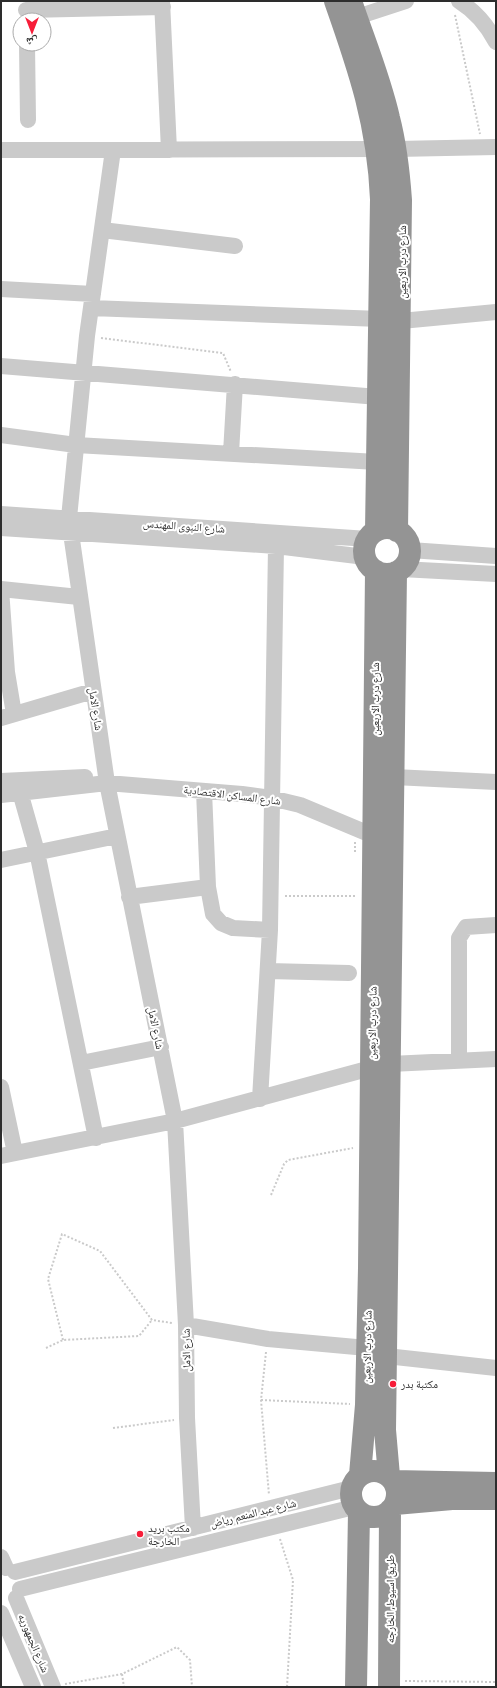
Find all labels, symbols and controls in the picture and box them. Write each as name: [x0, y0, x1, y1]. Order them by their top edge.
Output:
north arrow: [12, 12, 52, 52]
text: ش: [26, 34, 38, 50]
street label: شارع درب الاربعين: [394, 225, 410, 299]
street label: شارع النبوى المهندس: [142, 515, 226, 537]
street label: شارع درب الاربعين: [367, 662, 383, 736]
street label: شارع الامل: [85, 686, 107, 732]
street label: شارع المساكن الاقتصادية: [182, 781, 282, 809]
street label: شارع درب الاربعين: [363, 986, 381, 1060]
street label: شارع الامل: [144, 1005, 168, 1051]
street label: شارع درب الاربعين: [358, 1310, 376, 1384]
street label: شارع الامل: [178, 1328, 194, 1372]
place label: مكتبة بدر: [400, 1376, 438, 1392]
marker: مكتبة بدر: [388, 1379, 398, 1389]
street label: شارع عبد المنعم رياض: [208, 1495, 298, 1531]
place label: مكتب بريد الخارجة: [148, 1520, 190, 1549]
marker: مكتب بريد الخارجة: [135, 1529, 145, 1539]
street label: طريق اسيوط, الخارجه: [382, 1555, 398, 1643]
street label: شارع الجمهوريه: [14, 1611, 54, 1675]

